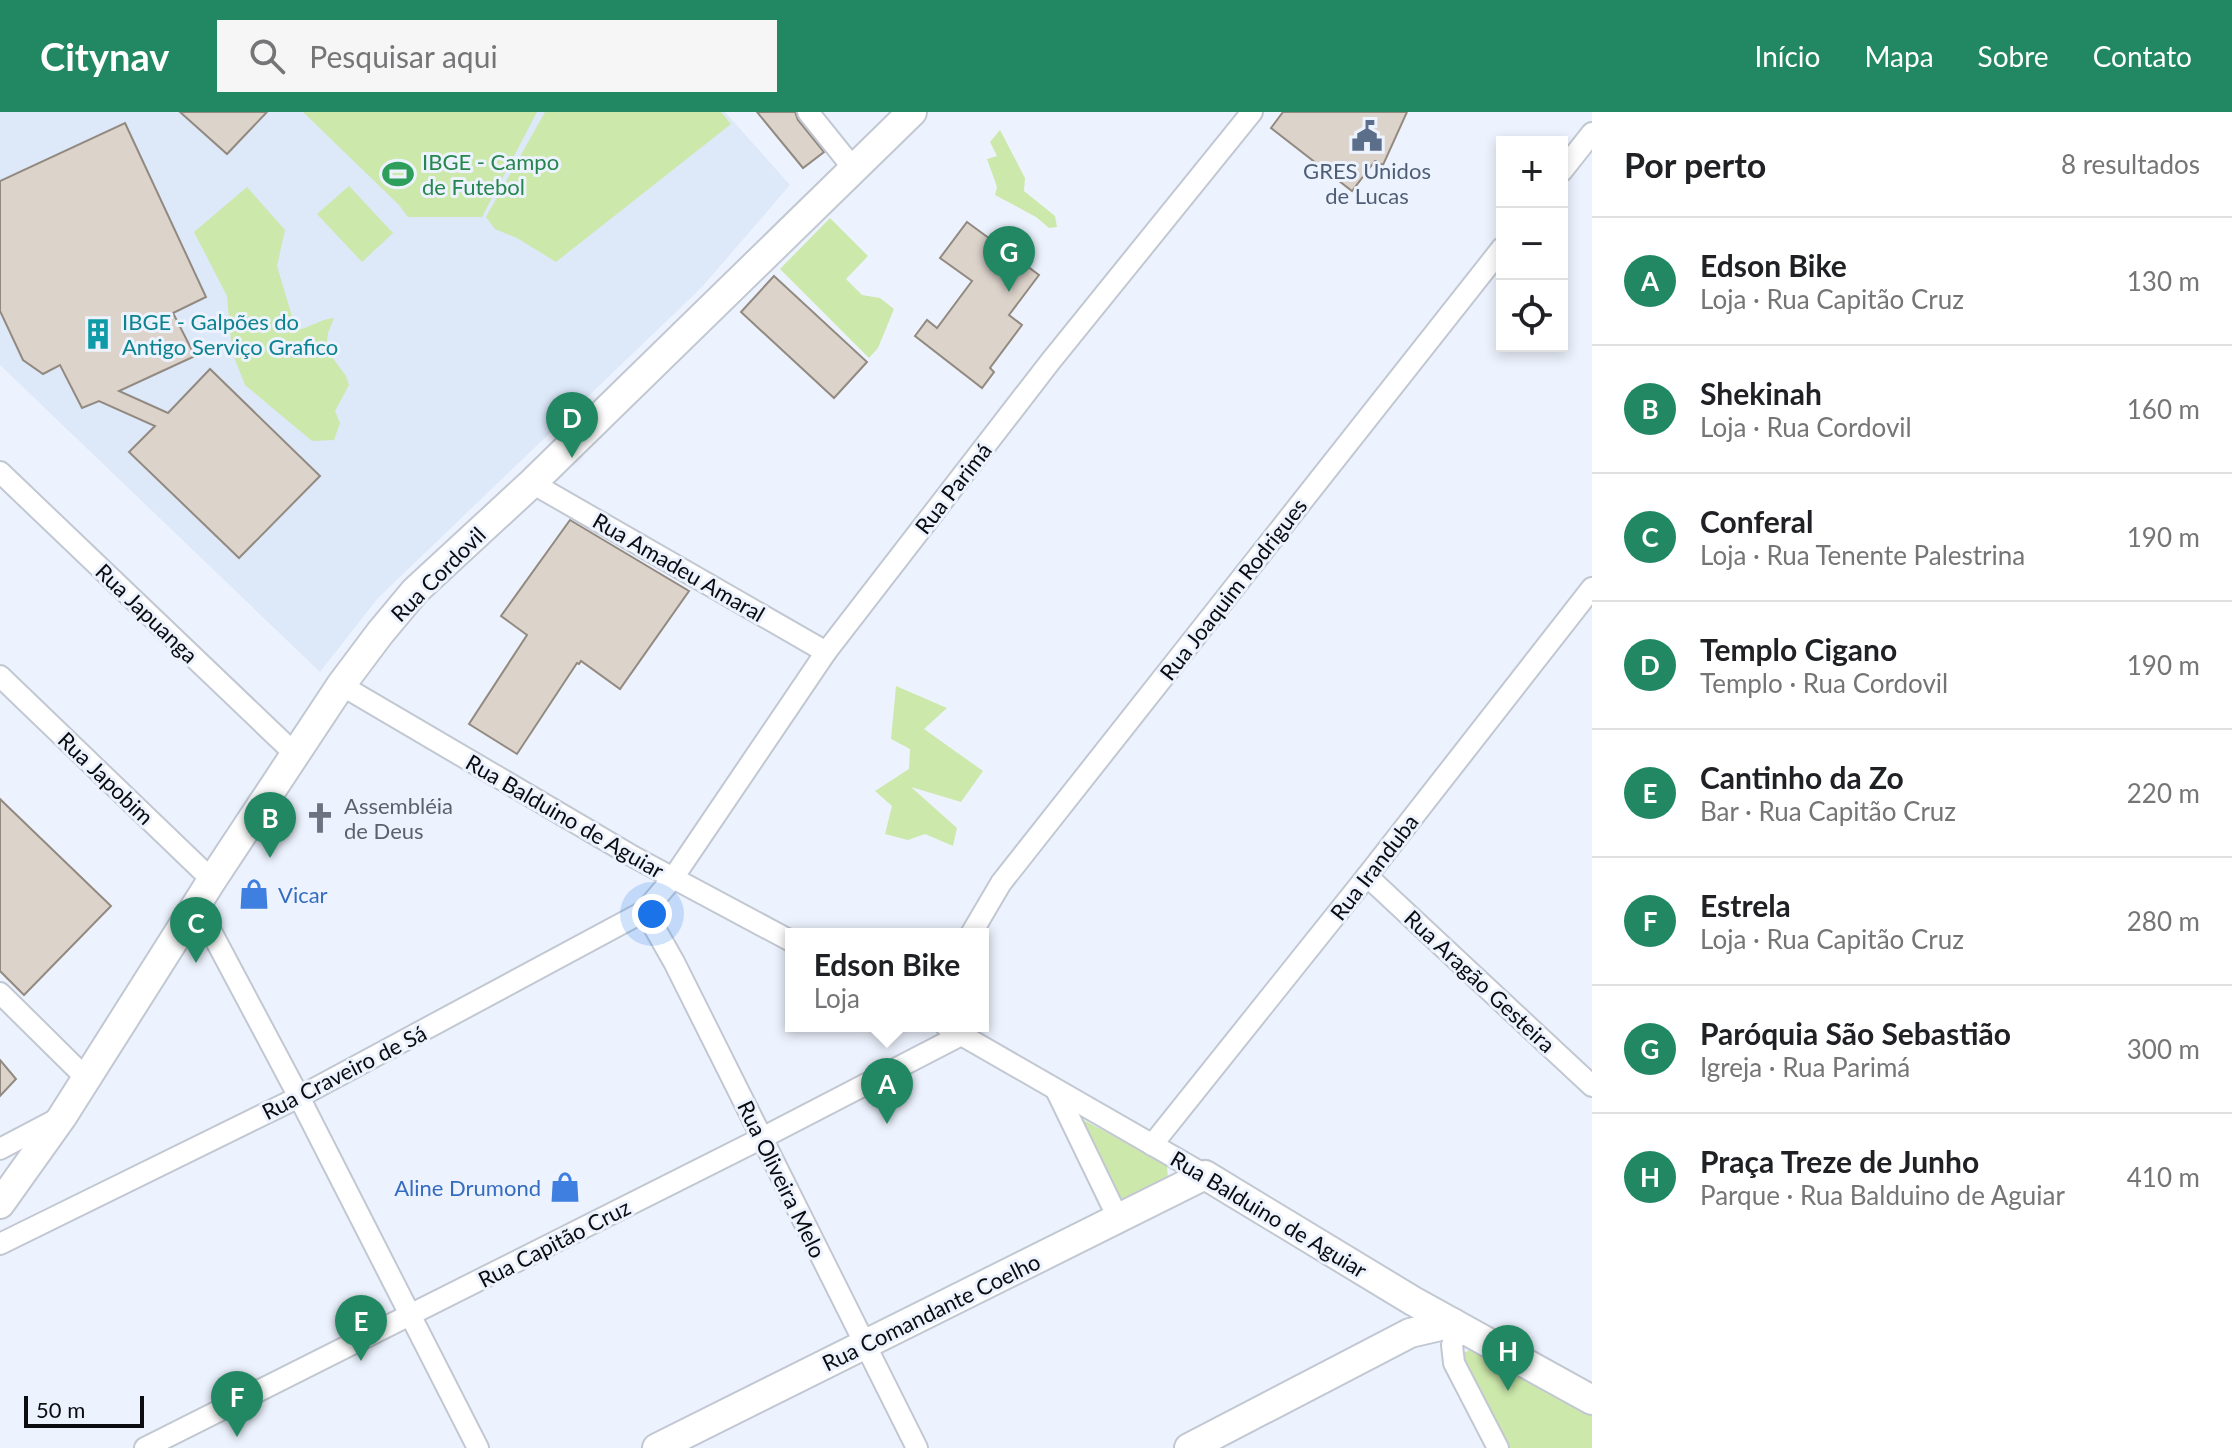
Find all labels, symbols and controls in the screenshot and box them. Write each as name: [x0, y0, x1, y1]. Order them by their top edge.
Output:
search box: [217, 20, 777, 92]
text: Citynav: [40, 33, 169, 79]
icon: search: [245, 34, 289, 78]
text: Pesquisar aqui: [309, 38, 498, 74]
text: Início: [1755, 39, 1820, 73]
text: Mapa: [1864, 39, 1934, 73]
text: Sobre: [1978, 39, 2049, 73]
text: Contato: [2093, 39, 2192, 73]
public building icon: GRES Unidos de Lucas: [1350, 119, 1384, 153]
map controls: [1496, 136, 1568, 352]
button: +: [1496, 136, 1568, 208]
text: Por perto: [1624, 144, 1766, 185]
place label: IBGE - Campo de Futebol: [422, 148, 559, 200]
text: 8 resultados: [2061, 148, 2200, 180]
sports icon: IBGE - Campo de Futebol: [381, 157, 415, 191]
place label: GRES Unidos de Lucas: [1303, 157, 1431, 209]
button: −: [1496, 208, 1568, 280]
pin: G: [983, 226, 1035, 292]
text: Edson Bike: [1700, 247, 1847, 283]
text: A: [1641, 265, 1659, 297]
text: 130 m: [2127, 265, 2200, 297]
button: locate: [1496, 280, 1568, 352]
text: Loja · Rua Capitão Cruz: [1700, 283, 1964, 315]
place label: IBGE - Galpões do Antigo Serviço Grafico: [122, 308, 338, 360]
building icon: IBGE - Galpões do Antigo Serviço Grafico: [81, 317, 115, 351]
text: Shekinah: [1700, 375, 1822, 411]
pin: D: [546, 392, 598, 458]
text: B: [1641, 393, 1659, 425]
text: 160 m: [2127, 393, 2200, 425]
text: Loja · Rua Cordovil: [1700, 411, 1912, 443]
street label: Rua Parimá: [909, 437, 997, 539]
street label: Rua Joaquim Rodrigues: [1154, 493, 1312, 685]
text: Conferal: [1700, 503, 1813, 539]
street label: Rua Amadeu Amaral: [588, 507, 770, 627]
street label: Rua Cordovil: [385, 521, 491, 627]
text: C: [1641, 521, 1659, 553]
text: 190 m: [2127, 521, 2200, 553]
text: Loja · Rua Tenente Palestrina: [1700, 539, 2025, 571]
street label: Rua Japuanga: [90, 558, 204, 668]
text: Templo Cigano: [1700, 631, 1897, 667]
text: D: [1640, 649, 1660, 681]
text: 190 m: [2127, 649, 2200, 681]
text: Templo · Rua Cordovil: [1700, 667, 1948, 699]
street label: Rua Japobim: [53, 726, 159, 830]
street label: Rua Balduino de Aguiar: [461, 748, 669, 884]
text: Cantinho da Zo: [1700, 759, 1904, 795]
text: E: [1643, 777, 1657, 809]
text: 220 m: [2127, 777, 2200, 809]
pin: B: [244, 792, 296, 858]
place label: Assembléia de Deus: [344, 792, 453, 844]
text: Bar · Rua Capitão Cruz: [1700, 795, 1956, 827]
church icon: Assembléia de Deus: [303, 801, 337, 835]
street label: Rua Iranduba: [1324, 809, 1424, 925]
shop icon: Vicar: [237, 877, 271, 911]
place label: Vicar: [278, 881, 328, 908]
text: Estrela: [1700, 887, 1791, 923]
your location: [632, 894, 672, 934]
pin: C: [170, 897, 222, 963]
street label: Rua Aragão Gesteira: [1399, 904, 1561, 1058]
text: F: [1643, 905, 1657, 937]
text: 280 m: [2127, 905, 2200, 937]
text: Loja · Rua Capitão Cruz: [1700, 923, 1964, 955]
popup: [785, 928, 989, 1032]
text: Edson Bike: [814, 946, 960, 982]
text: Loja: [814, 982, 860, 1014]
text: Paróquia São Sebastião: [1700, 1015, 2011, 1051]
street label: Rua Craveiro de Sá: [257, 1019, 431, 1125]
text: G: [1641, 1033, 1659, 1065]
text: 300 m: [2127, 1033, 2200, 1065]
text: Igreja · Rua Parimá: [1700, 1051, 1910, 1083]
pin: A: [861, 1058, 913, 1124]
street label: Rua Oliveira Melo: [732, 1096, 832, 1262]
text: Praça Treze de Junho: [1700, 1143, 1979, 1179]
street label: Rua Balduino de Aguiar: [1166, 1145, 1372, 1283]
text: H: [1640, 1161, 1660, 1193]
text: 410 m: [2127, 1161, 2200, 1193]
shop icon: Aline Drumond: [548, 1170, 582, 1204]
place label: Aline Drumond: [394, 1174, 541, 1201]
text: Parque · Rua Balduino de Aguiar: [1700, 1179, 2065, 1211]
street label: Rua Capitão Cruz: [473, 1193, 635, 1293]
street label: Rua Comandante Coelho: [818, 1247, 1044, 1377]
pin: E: [335, 1295, 387, 1361]
pin: H: [1482, 1325, 1534, 1391]
pin: F: [211, 1371, 263, 1437]
scale bar: [24, 1392, 144, 1428]
text: 50 m: [36, 1396, 85, 1423]

